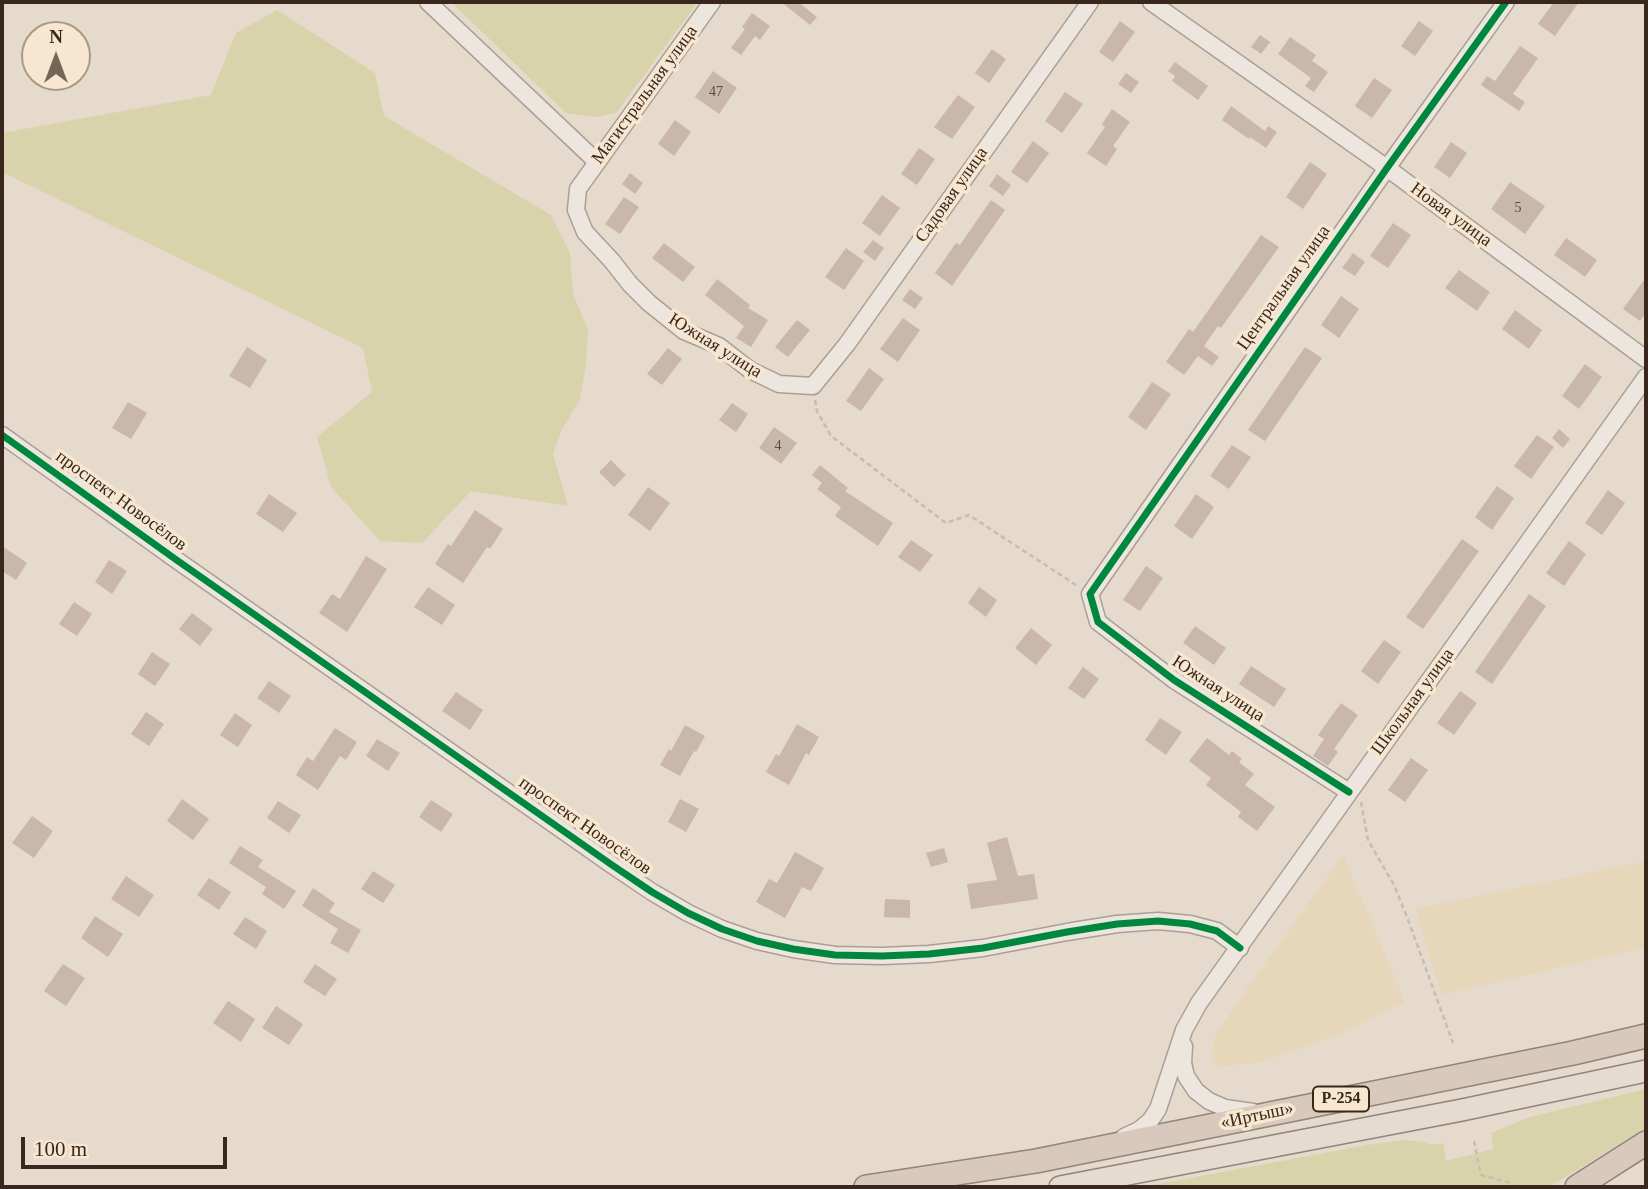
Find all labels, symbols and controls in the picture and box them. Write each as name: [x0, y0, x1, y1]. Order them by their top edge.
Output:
north arrow: [21, 21, 91, 91]
street label: Магистральная улица: [587, 21, 703, 169]
text: N: [49, 26, 63, 47]
house number: 47: [709, 84, 723, 100]
street label: Садовая улица: [911, 143, 993, 247]
street label: Новая улица: [1406, 178, 1496, 252]
house number: 5: [1514, 200, 1522, 216]
street label: Центральная улица: [1233, 221, 1335, 355]
street label: Южная улица: [664, 309, 766, 383]
house number: 4: [774, 438, 782, 454]
street label: проспект Новосёлов: [51, 446, 191, 556]
street label: Школьная улица: [1367, 644, 1459, 760]
street label: Южная улица: [1168, 651, 1268, 727]
street label: проспект Новосёлов: [515, 772, 655, 880]
road number: Р-254: [1313, 1086, 1369, 1112]
street label: «Иртыш»: [1219, 1098, 1295, 1134]
scale bar: [24, 1122, 231, 1166]
text: 100 m: [34, 1137, 87, 1161]

